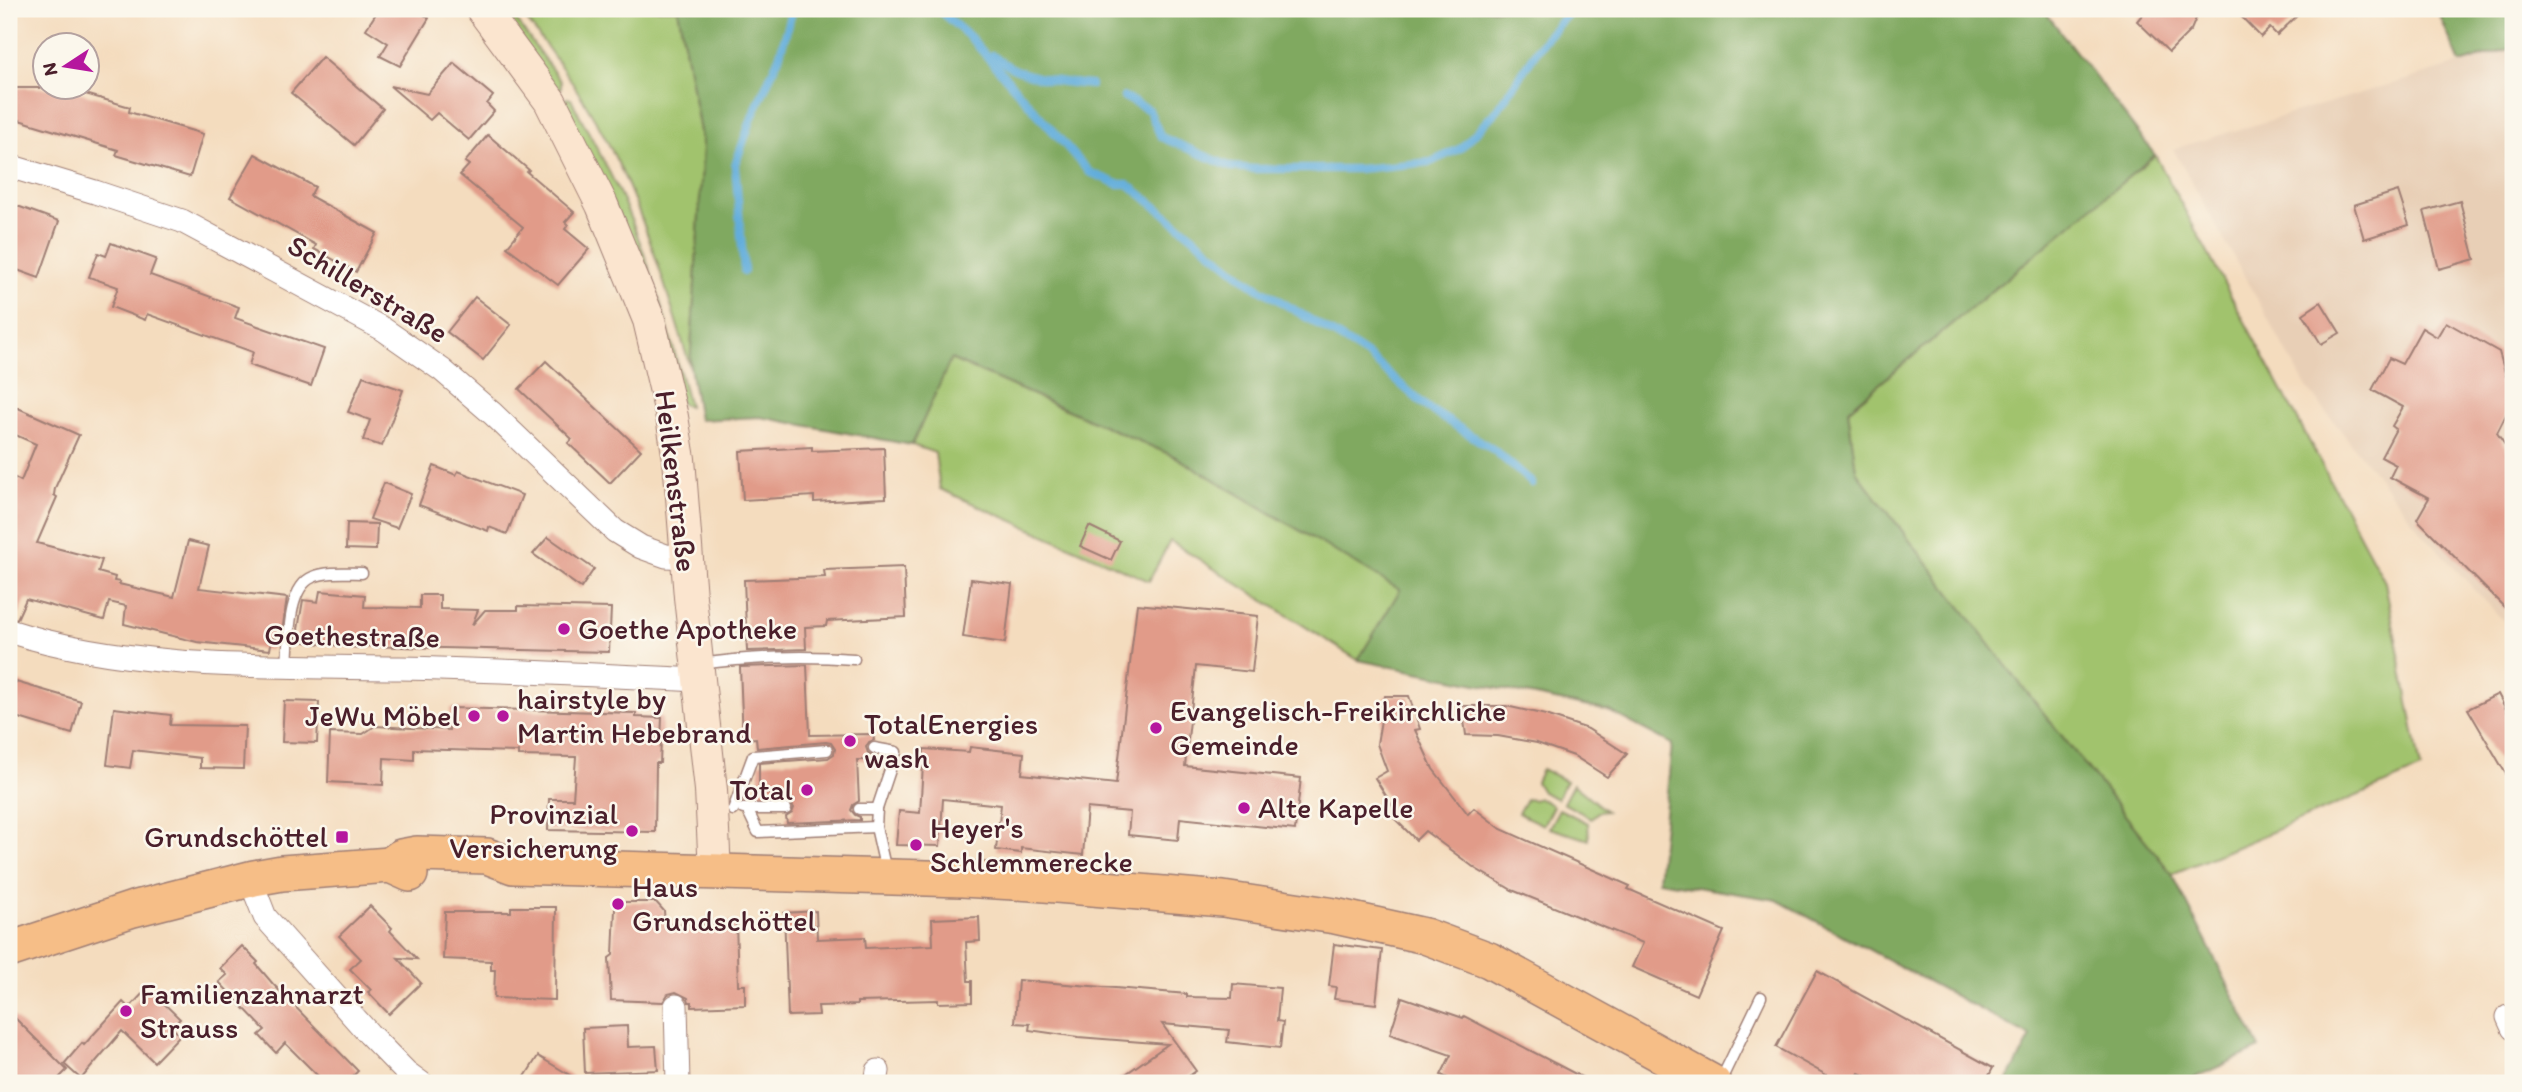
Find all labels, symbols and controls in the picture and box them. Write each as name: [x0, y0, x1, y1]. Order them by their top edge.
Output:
north arrow: [32, 32, 102, 102]
text: N: [37, 61, 62, 78]
street label: Schillerstraße: [281, 226, 455, 351]
street label: Heilkenstraße: [647, 388, 706, 574]
place label: Goethe Apotheke: [578, 610, 797, 647]
street label: Goethestraße: [264, 615, 440, 656]
marker: Goethe Apotheke: [556, 621, 572, 637]
place label: hairstyle by Martin Hebebrand: [517, 680, 751, 751]
place label: Evangelisch-Freikirchliche Gemeinde: [1170, 692, 1506, 763]
place label: JeWu Möbel: [305, 697, 461, 734]
place label: TotalEnergies wash: [864, 705, 1038, 776]
marker: JeWu Möbel: [466, 708, 482, 724]
marker: hairstyle by Martin Hebebrand: [495, 708, 511, 724]
marker: Evangelisch-Freikirchliche Gemeinde: [1148, 720, 1164, 736]
marker: TotalEnergies wash: [842, 733, 858, 749]
place label: Total: [729, 771, 794, 808]
marker: Total: [799, 782, 815, 798]
place label: Alte Kapelle: [1258, 789, 1414, 826]
place label: Provinzial Versicherung: [449, 795, 619, 866]
marker: Alte Kapelle: [1236, 800, 1252, 816]
place label: Heyer's Schlemmerecke: [930, 809, 1133, 880]
place label: Grundschöttel: [144, 818, 328, 855]
marker: Provinzial Versicherung: [624, 823, 640, 839]
marker: Grundschöttel: [334, 829, 350, 845]
marker: Heyer's Schlemmerecke: [908, 837, 924, 853]
place label: Haus Grundschöttel: [632, 868, 816, 939]
marker: Haus Grundschöttel: [610, 896, 626, 912]
place label: Familienzahnarzt Strauss: [140, 975, 364, 1046]
marker: Familienzahnarzt Strauss: [118, 1003, 134, 1019]

